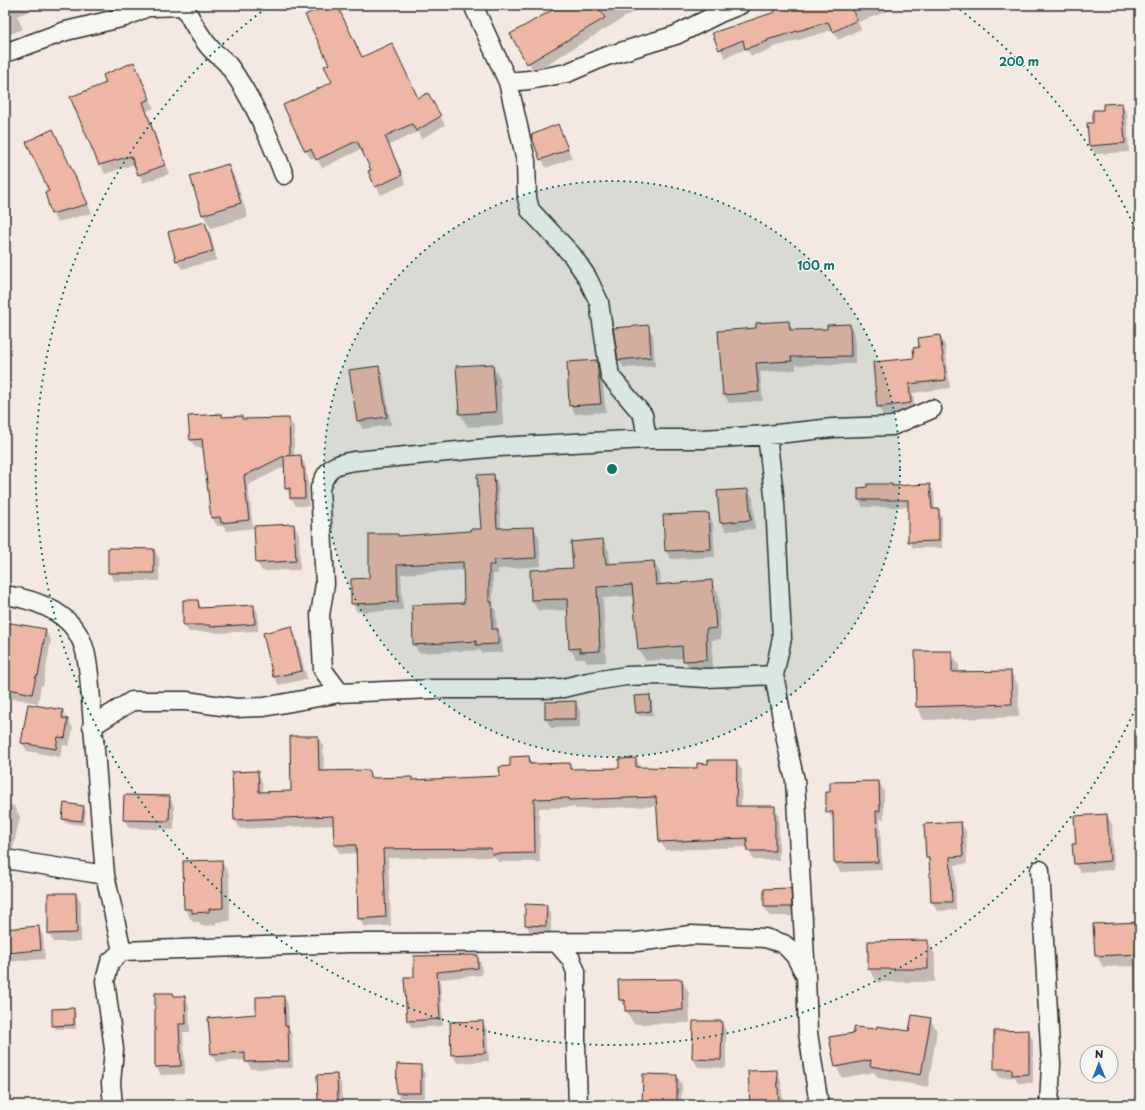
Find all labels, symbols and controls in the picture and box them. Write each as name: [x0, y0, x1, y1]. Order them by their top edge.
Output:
text: 200 m: [999, 52, 1039, 70]
text: 100 m: [797, 256, 835, 274]
centre of rings: [605, 462, 619, 476]
north arrow: [1079, 1044, 1119, 1084]
text: N: [1095, 1045, 1104, 1062]

